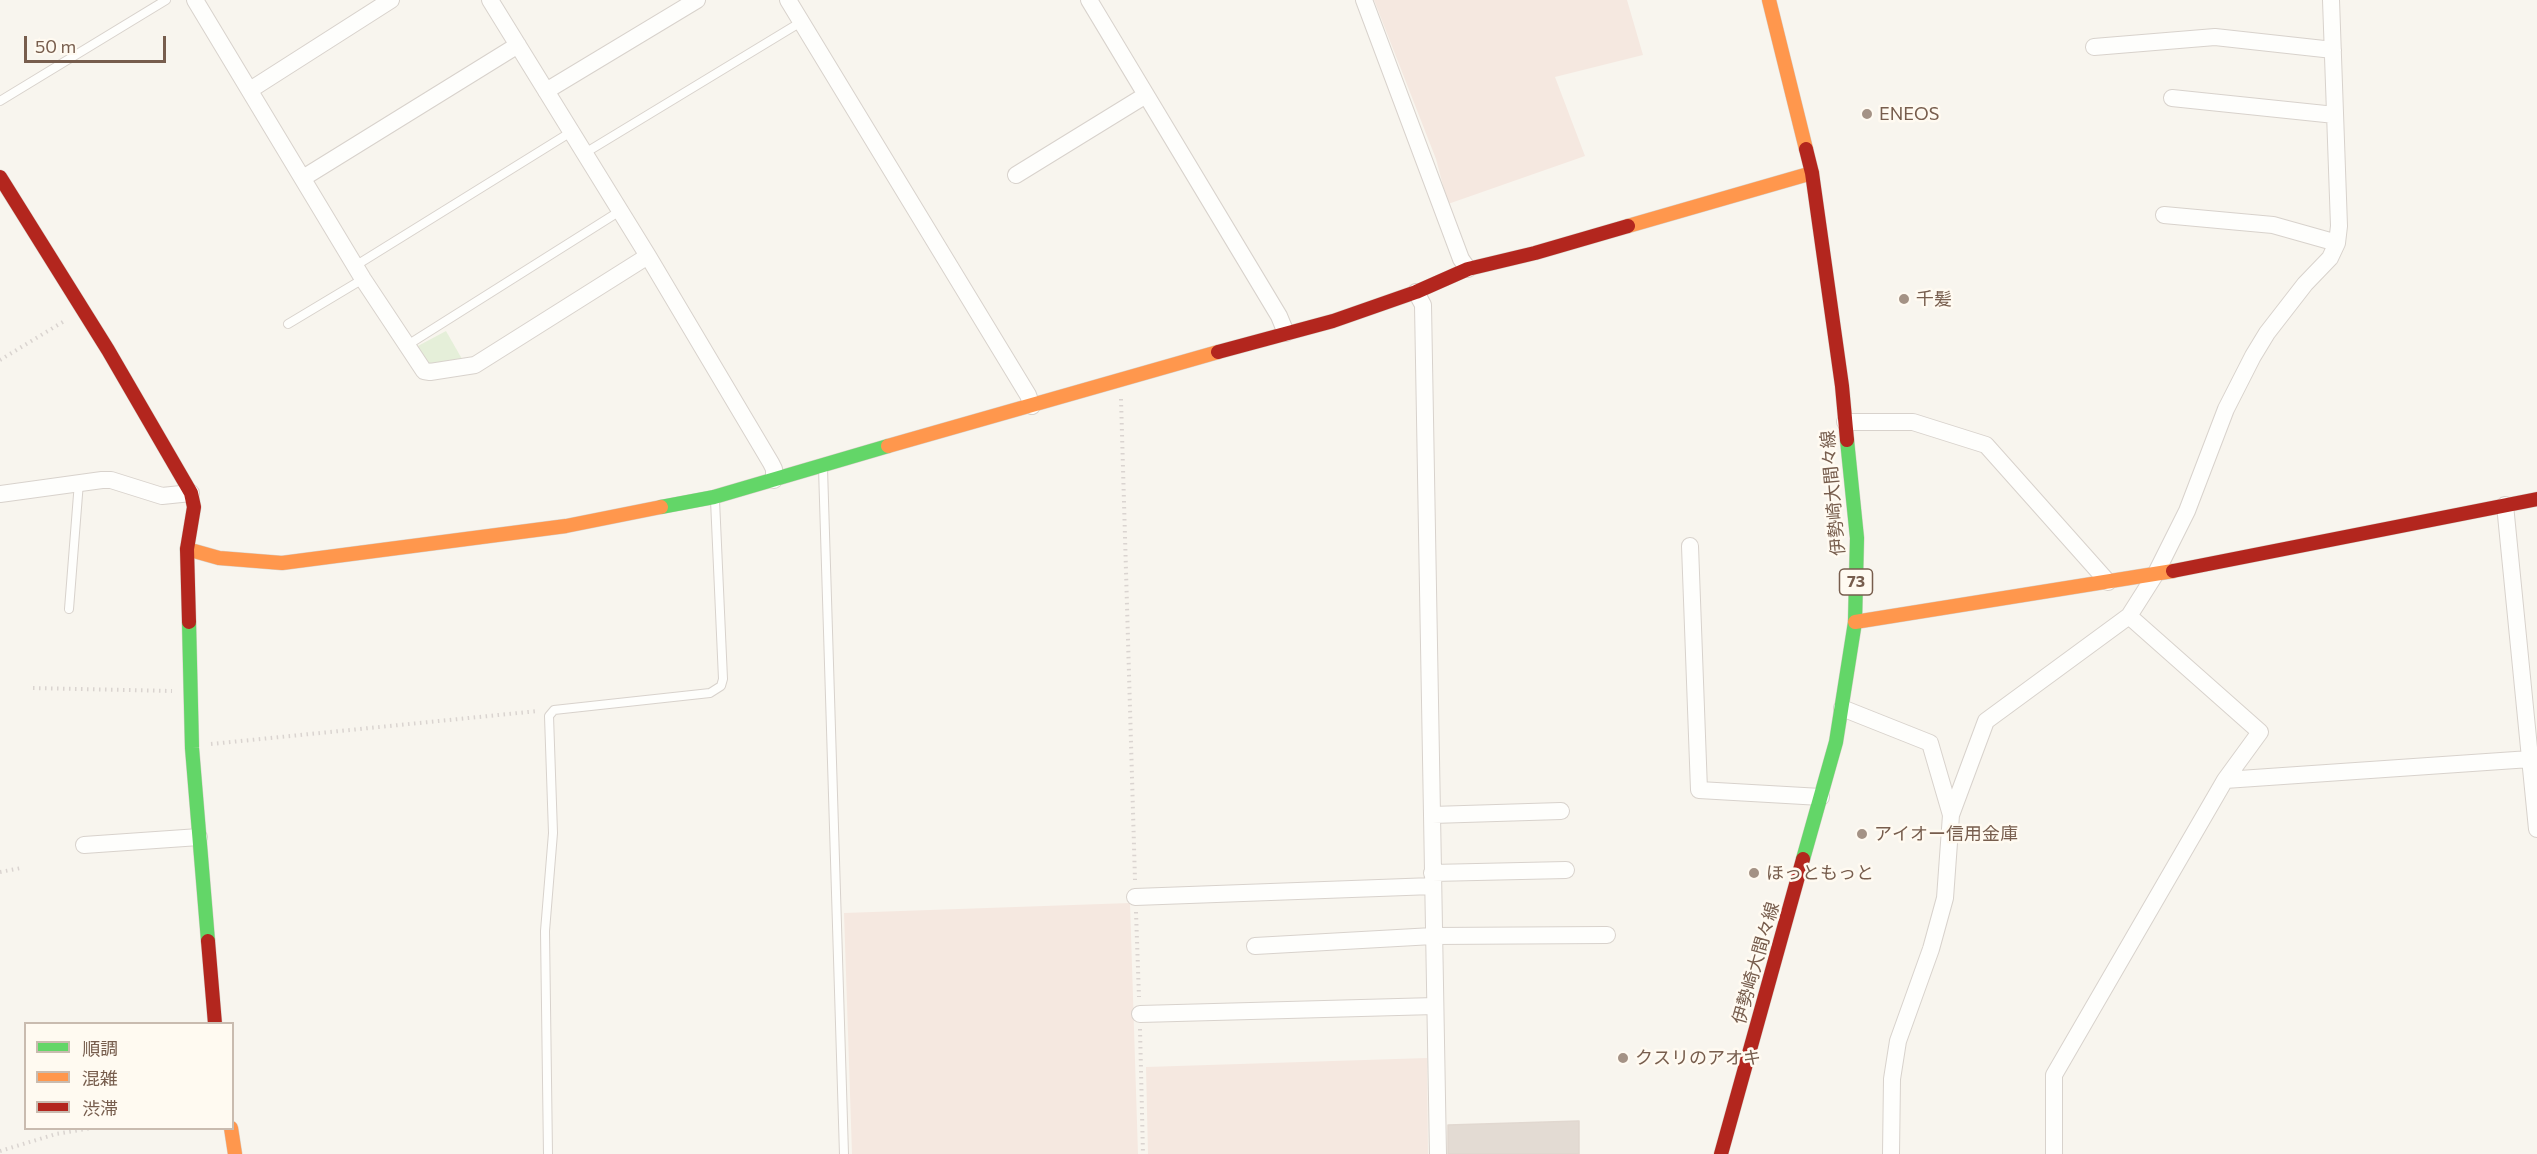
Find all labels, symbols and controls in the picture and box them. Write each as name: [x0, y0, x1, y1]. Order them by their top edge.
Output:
scale bar: [27, 24, 170, 62]
text: 50 m: [35, 35, 76, 57]
place label: ENEOS: [1879, 103, 1939, 125]
marker: ENEOS: [1860, 107, 1874, 121]
place label: 千髪: [1916, 288, 1952, 310]
marker: 千髪: [1897, 292, 1911, 306]
street label: 伊勢崎大間々線: [1817, 429, 1849, 557]
road number: 73: [1840, 569, 1872, 595]
place label: アイオー信用金庫: [1874, 823, 2018, 845]
marker: アイオー信用金庫: [1855, 827, 1869, 841]
place label: ほっともっと: [1766, 862, 1874, 884]
marker: ほっともっと: [1747, 866, 1761, 880]
street label: 伊勢崎大間々線: [1728, 899, 1784, 1027]
legend: [24, 1022, 234, 1130]
text: 順調: [82, 1037, 118, 1059]
place label: クスリのアオキ: [1635, 1047, 1761, 1069]
marker: クスリのアオキ: [1616, 1051, 1630, 1065]
text: 混雑: [82, 1067, 118, 1089]
text: 渋滞: [82, 1097, 118, 1119]

